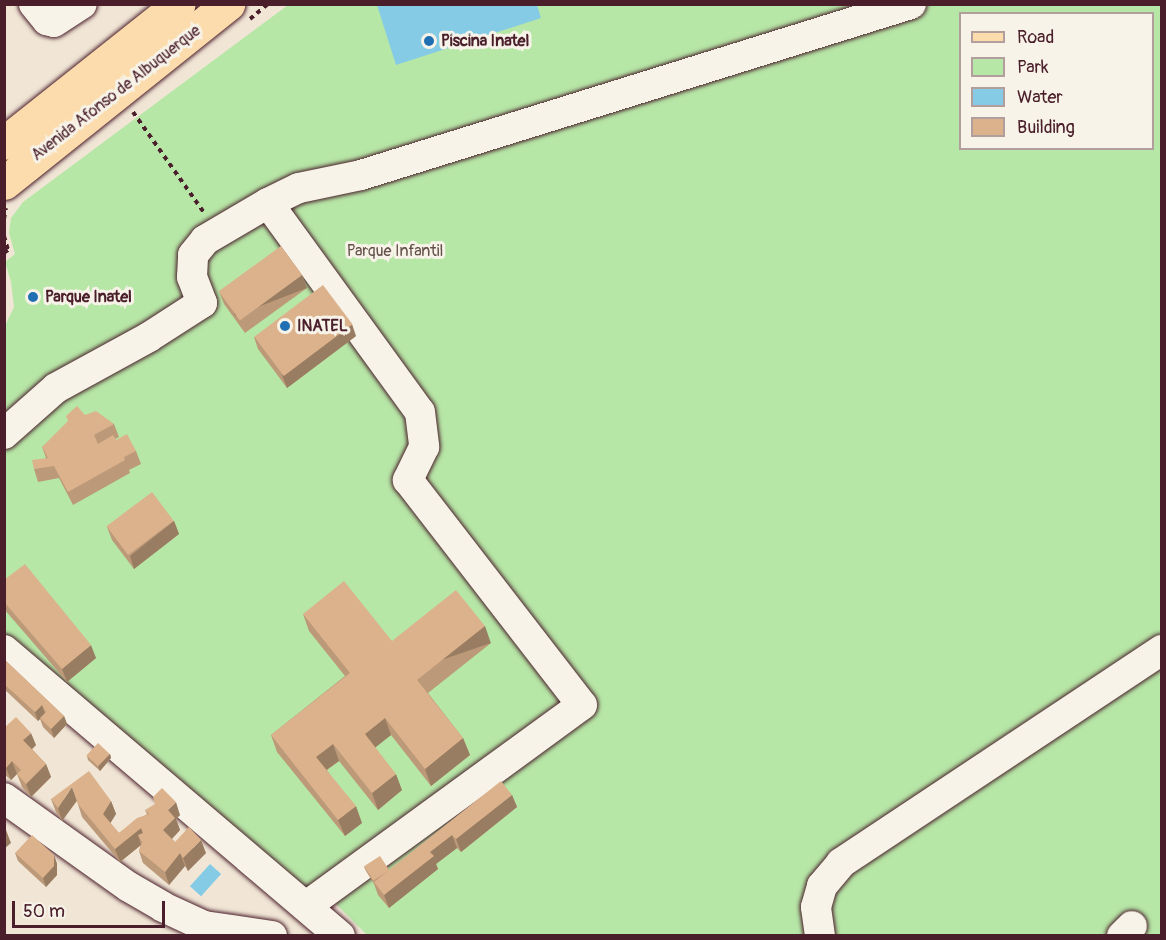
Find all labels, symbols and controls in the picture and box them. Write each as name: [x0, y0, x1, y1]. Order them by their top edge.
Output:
legend: [959, 12, 1154, 150]
street label: Avenida Afonso de Albuquerque: [28, 21, 204, 165]
text: Road: [1017, 26, 1054, 49]
place label: Piscina Inatel: [441, 31, 529, 51]
marker: Piscina Inatel: [422, 34, 436, 48]
text: Park: [1017, 56, 1049, 79]
text: Water: [1017, 86, 1063, 109]
text: Building: [1017, 116, 1075, 139]
park label: Parque Infantil: [347, 241, 443, 261]
place label: Parque Inatel: [45, 287, 132, 307]
marker: Parque Inatel: [26, 290, 40, 304]
place label: INATEL: [297, 316, 348, 336]
marker: INATEL: [278, 319, 292, 333]
scale bar: [15, 889, 168, 927]
text: 50 m: [23, 900, 65, 923]

